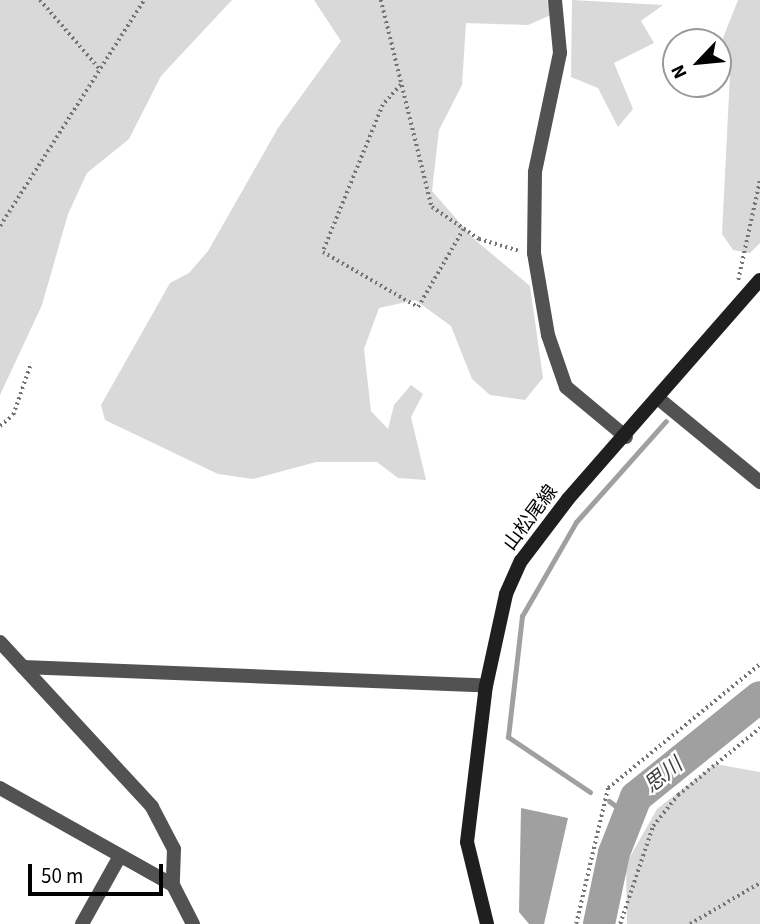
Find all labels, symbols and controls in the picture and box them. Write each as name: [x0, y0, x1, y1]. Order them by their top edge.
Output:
north arrow: [662, 28, 732, 98]
text: N: [665, 60, 694, 83]
street label: 山松尾線: [499, 481, 563, 555]
water label: 思川: [639, 752, 687, 798]
scale bar: [32, 850, 166, 894]
text: 50 m: [41, 861, 83, 891]

